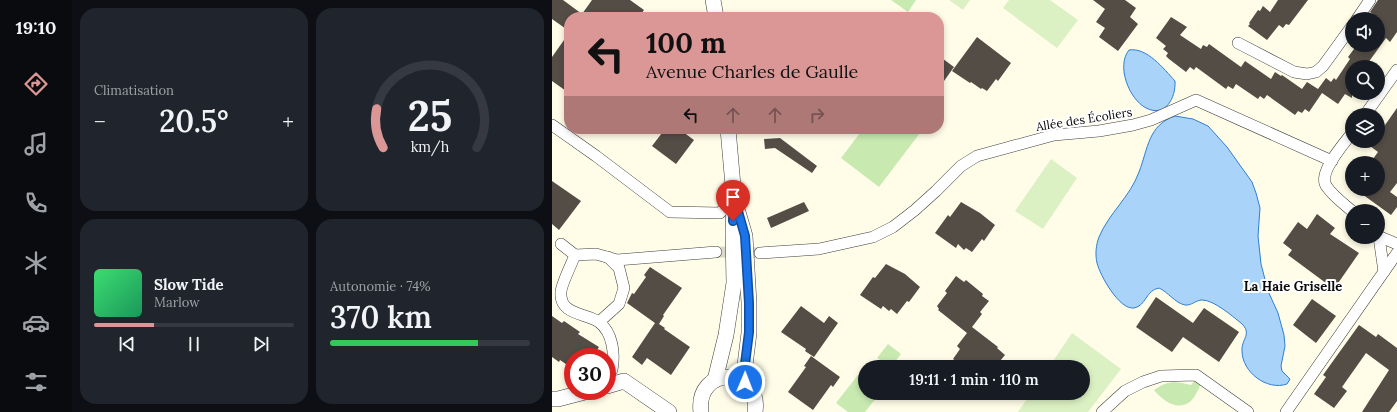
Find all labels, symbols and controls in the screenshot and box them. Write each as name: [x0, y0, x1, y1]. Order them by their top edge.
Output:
map controls: [1345, 12, 1385, 244]
button: sound: [1345, 12, 1385, 52]
text: 19:10: [16, 16, 56, 39]
text: 100 m: [646, 25, 726, 61]
icon: left: [580, 28, 632, 80]
text: Avenue Charles de Gaulle: [646, 60, 858, 83]
button: search: [1345, 60, 1385, 100]
icon: directions: [22, 70, 50, 98]
text: Climatisation: [94, 82, 174, 99]
text: 25: [408, 88, 452, 141]
text: 20.5°: [159, 102, 229, 140]
icon: left: [680, 104, 702, 126]
icon: ahead: [722, 104, 744, 126]
icon: ahead: [764, 104, 786, 126]
icon: right: [806, 104, 828, 126]
street label: Allée des Écoliers: [1034, 104, 1134, 134]
text: −: [94, 107, 106, 135]
text: +: [282, 107, 294, 135]
button: layers: [1345, 108, 1385, 148]
icon: music: [22, 130, 50, 158]
text: km/h: [411, 137, 450, 156]
button: +: [1345, 156, 1385, 196]
pin: [716, 180, 750, 221]
icon: arrive: [722, 186, 744, 208]
icon: phone: [22, 189, 50, 217]
button: −: [1345, 204, 1385, 244]
icon: climate: [22, 249, 50, 277]
text: Slow Tide: [154, 275, 224, 294]
text: Autonomie · 74%: [330, 278, 431, 295]
district label: La Haie Griselle: [1244, 278, 1342, 295]
text: Marlow: [154, 294, 200, 311]
text: 370 km: [330, 298, 432, 336]
icon: car: [22, 309, 50, 337]
icon: previous: [116, 333, 138, 355]
icon: pause: [183, 333, 205, 355]
icon: next: [250, 333, 272, 355]
speed limit sign: 30: [564, 348, 616, 400]
position arrow: [724, 361, 766, 403]
icon: filters: [22, 368, 50, 396]
text: 19:11 · 1 min · 110 m: [909, 370, 1039, 389]

